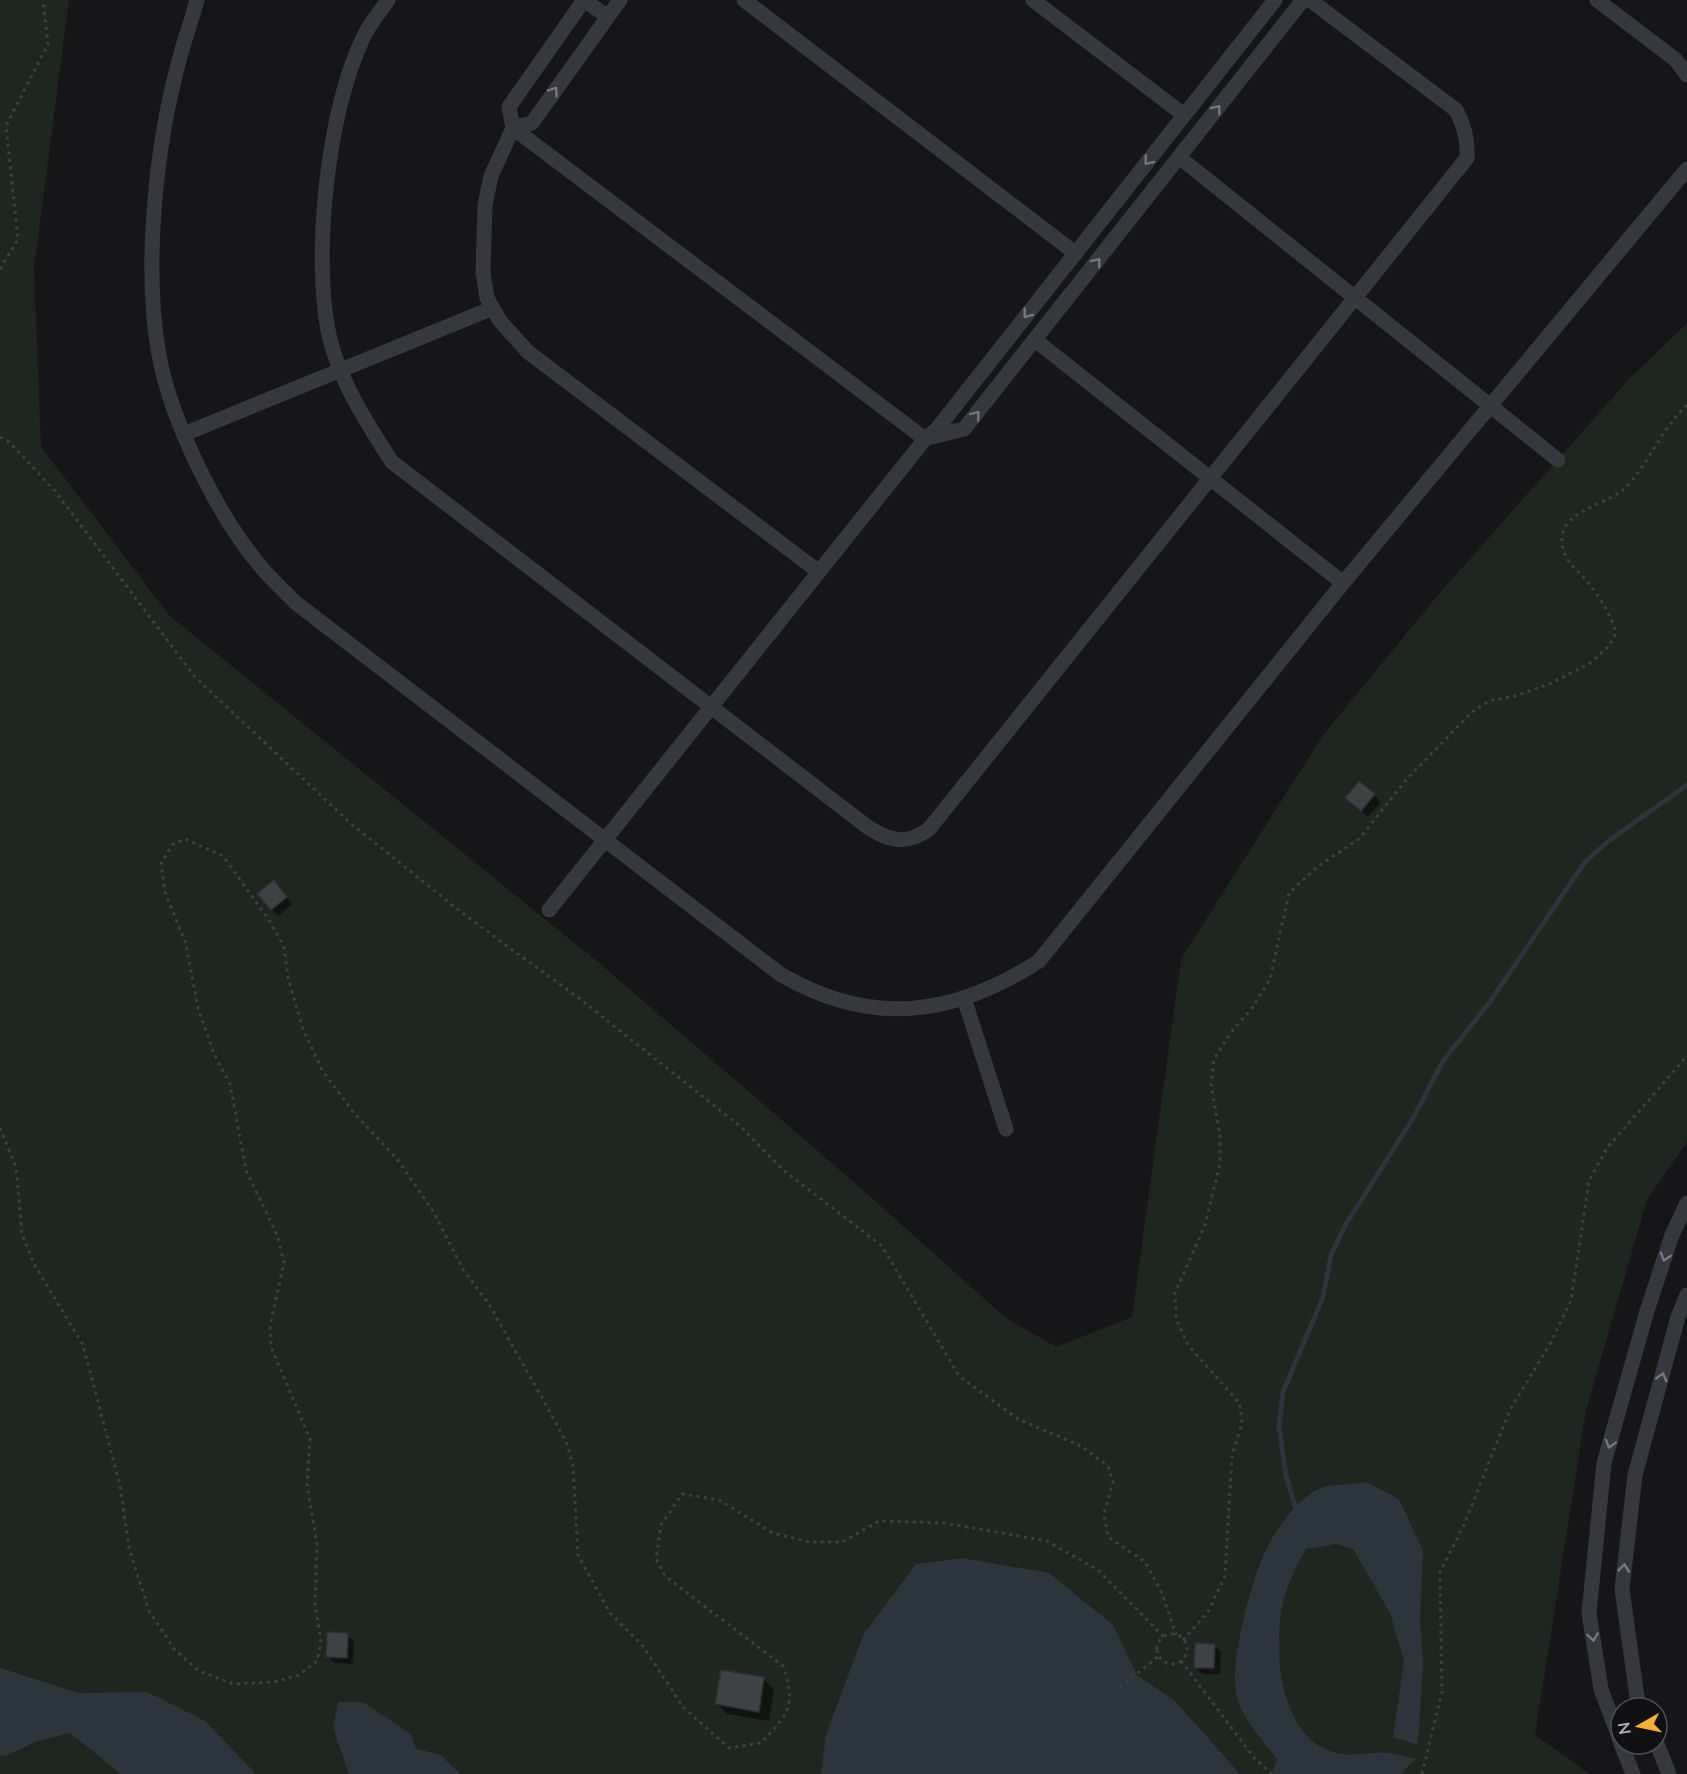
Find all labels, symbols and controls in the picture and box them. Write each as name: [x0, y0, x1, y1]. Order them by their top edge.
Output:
one-way arrow: [547, 87, 558, 98]
one-way arrow: [1210, 104, 1221, 115]
one-way arrow: [1144, 155, 1155, 166]
one-way arrow: [1089, 257, 1100, 268]
one-way arrow: [1023, 308, 1034, 319]
one-way arrow: [968, 410, 979, 421]
one-way arrow: [1659, 1251, 1672, 1262]
one-way arrow: [1654, 1372, 1667, 1382]
one-way arrow: [1604, 1438, 1617, 1448]
one-way arrow: [1617, 1563, 1630, 1572]
one-way arrow: [1586, 1632, 1598, 1641]
north arrow: [1609, 1696, 1669, 1756]
text: N: [1613, 1721, 1634, 1736]

